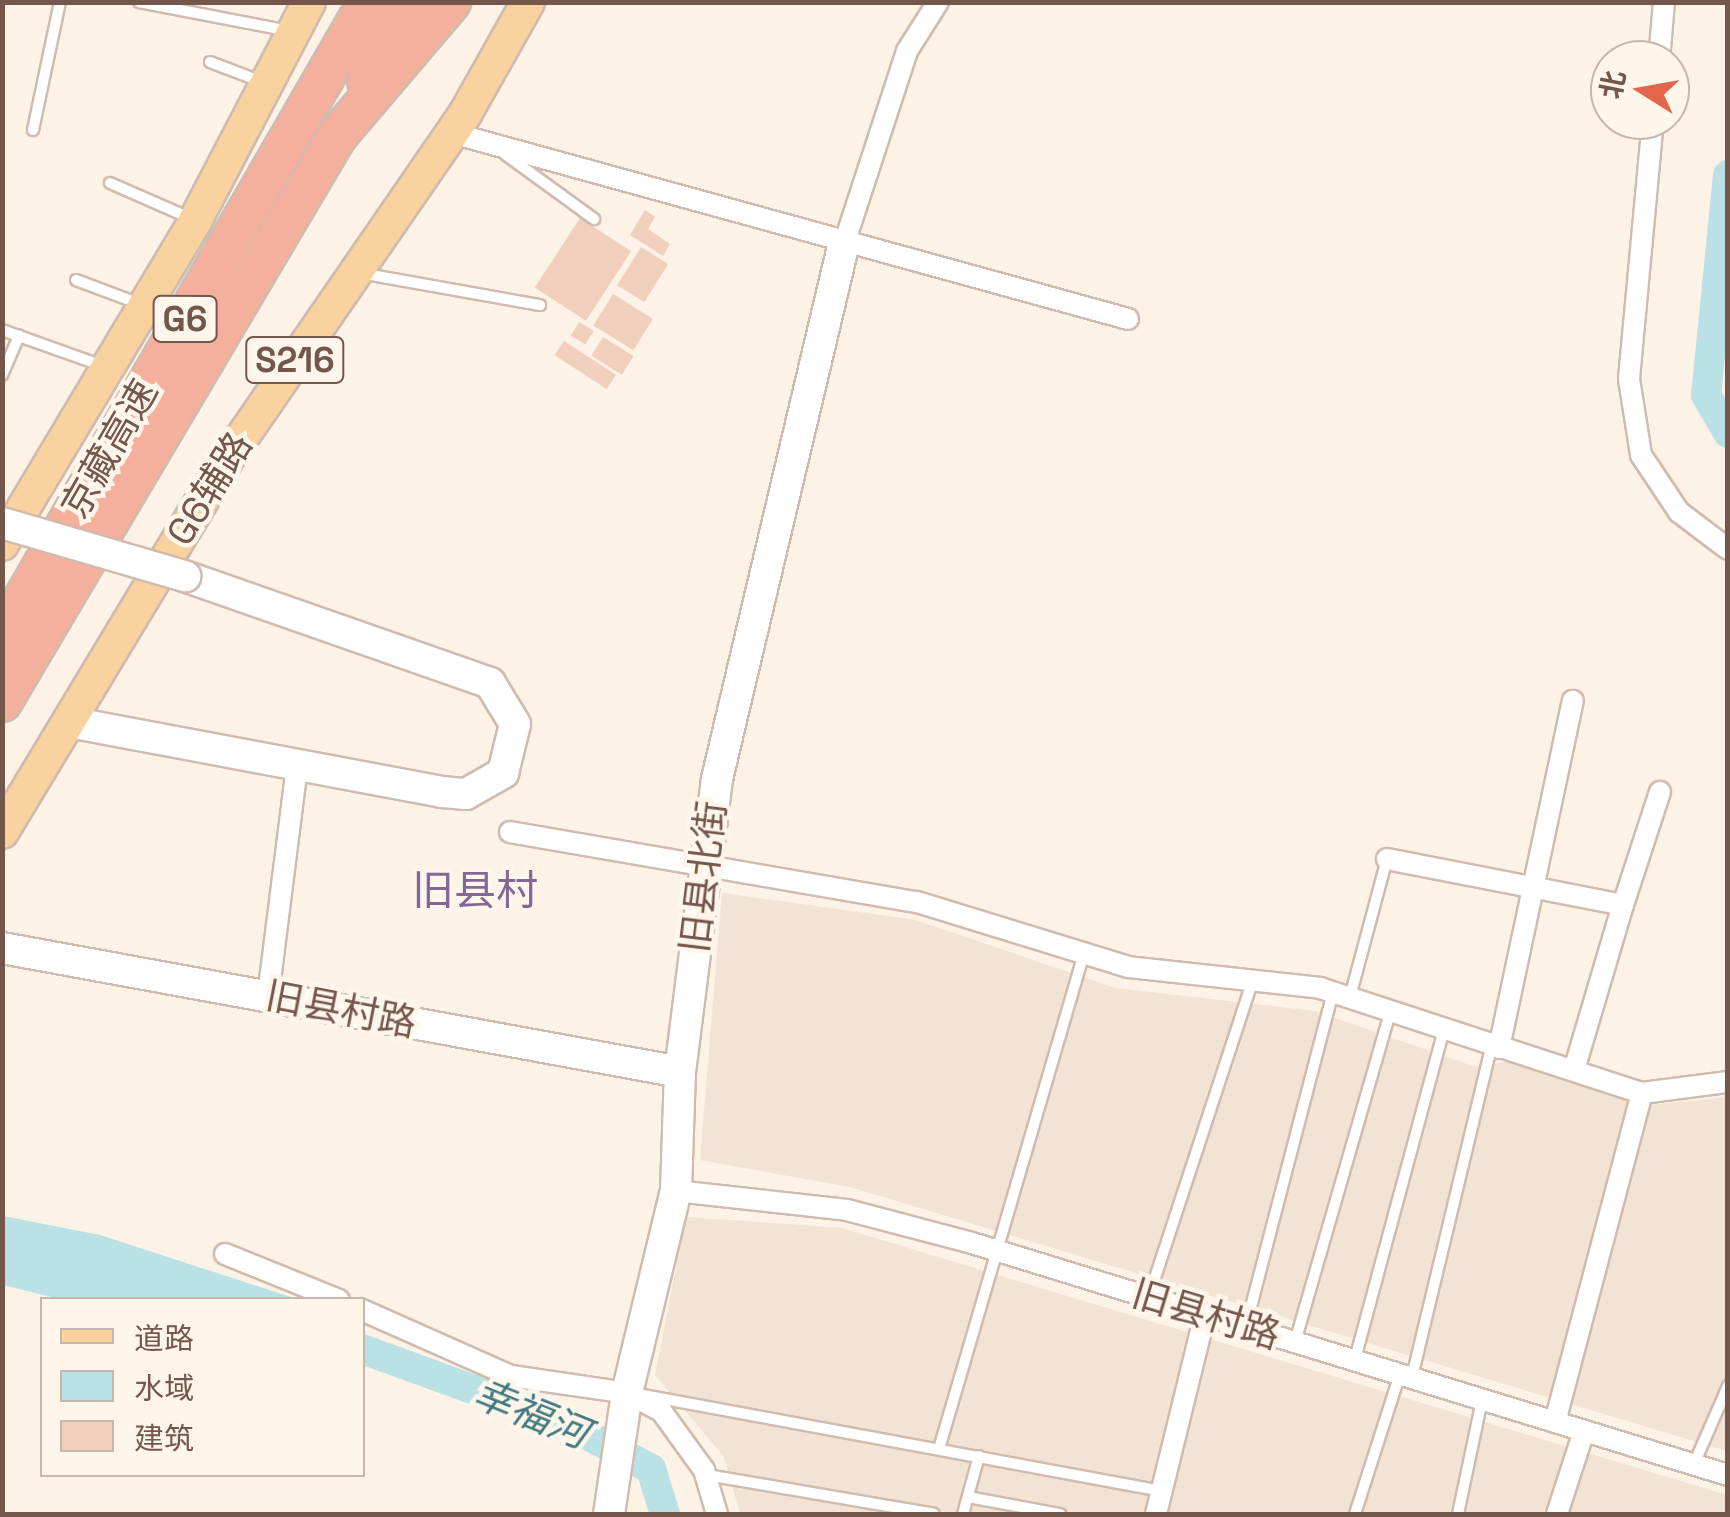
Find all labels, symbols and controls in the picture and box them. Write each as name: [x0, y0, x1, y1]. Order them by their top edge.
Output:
north arrow: [1590, 40, 1690, 140]
text: 北: [1592, 67, 1633, 102]
road number: G6: [152, 289, 218, 349]
road number: S216: [245, 330, 345, 390]
street label: 京藏高速: [52, 372, 168, 526]
street label: G6辅路: [158, 424, 262, 554]
street label: 旧县北街: [672, 799, 736, 955]
district label: 旧县村: [412, 866, 538, 916]
street label: 旧县村路: [262, 973, 420, 1047]
street label: 旧县村路: [1127, 1271, 1285, 1359]
legend: [40, 1297, 365, 1477]
text: 道路: [134, 1319, 194, 1358]
text: 水域: [134, 1369, 194, 1408]
water label: 幸福河: [466, 1369, 596, 1459]
text: 建筑: [134, 1419, 194, 1458]

